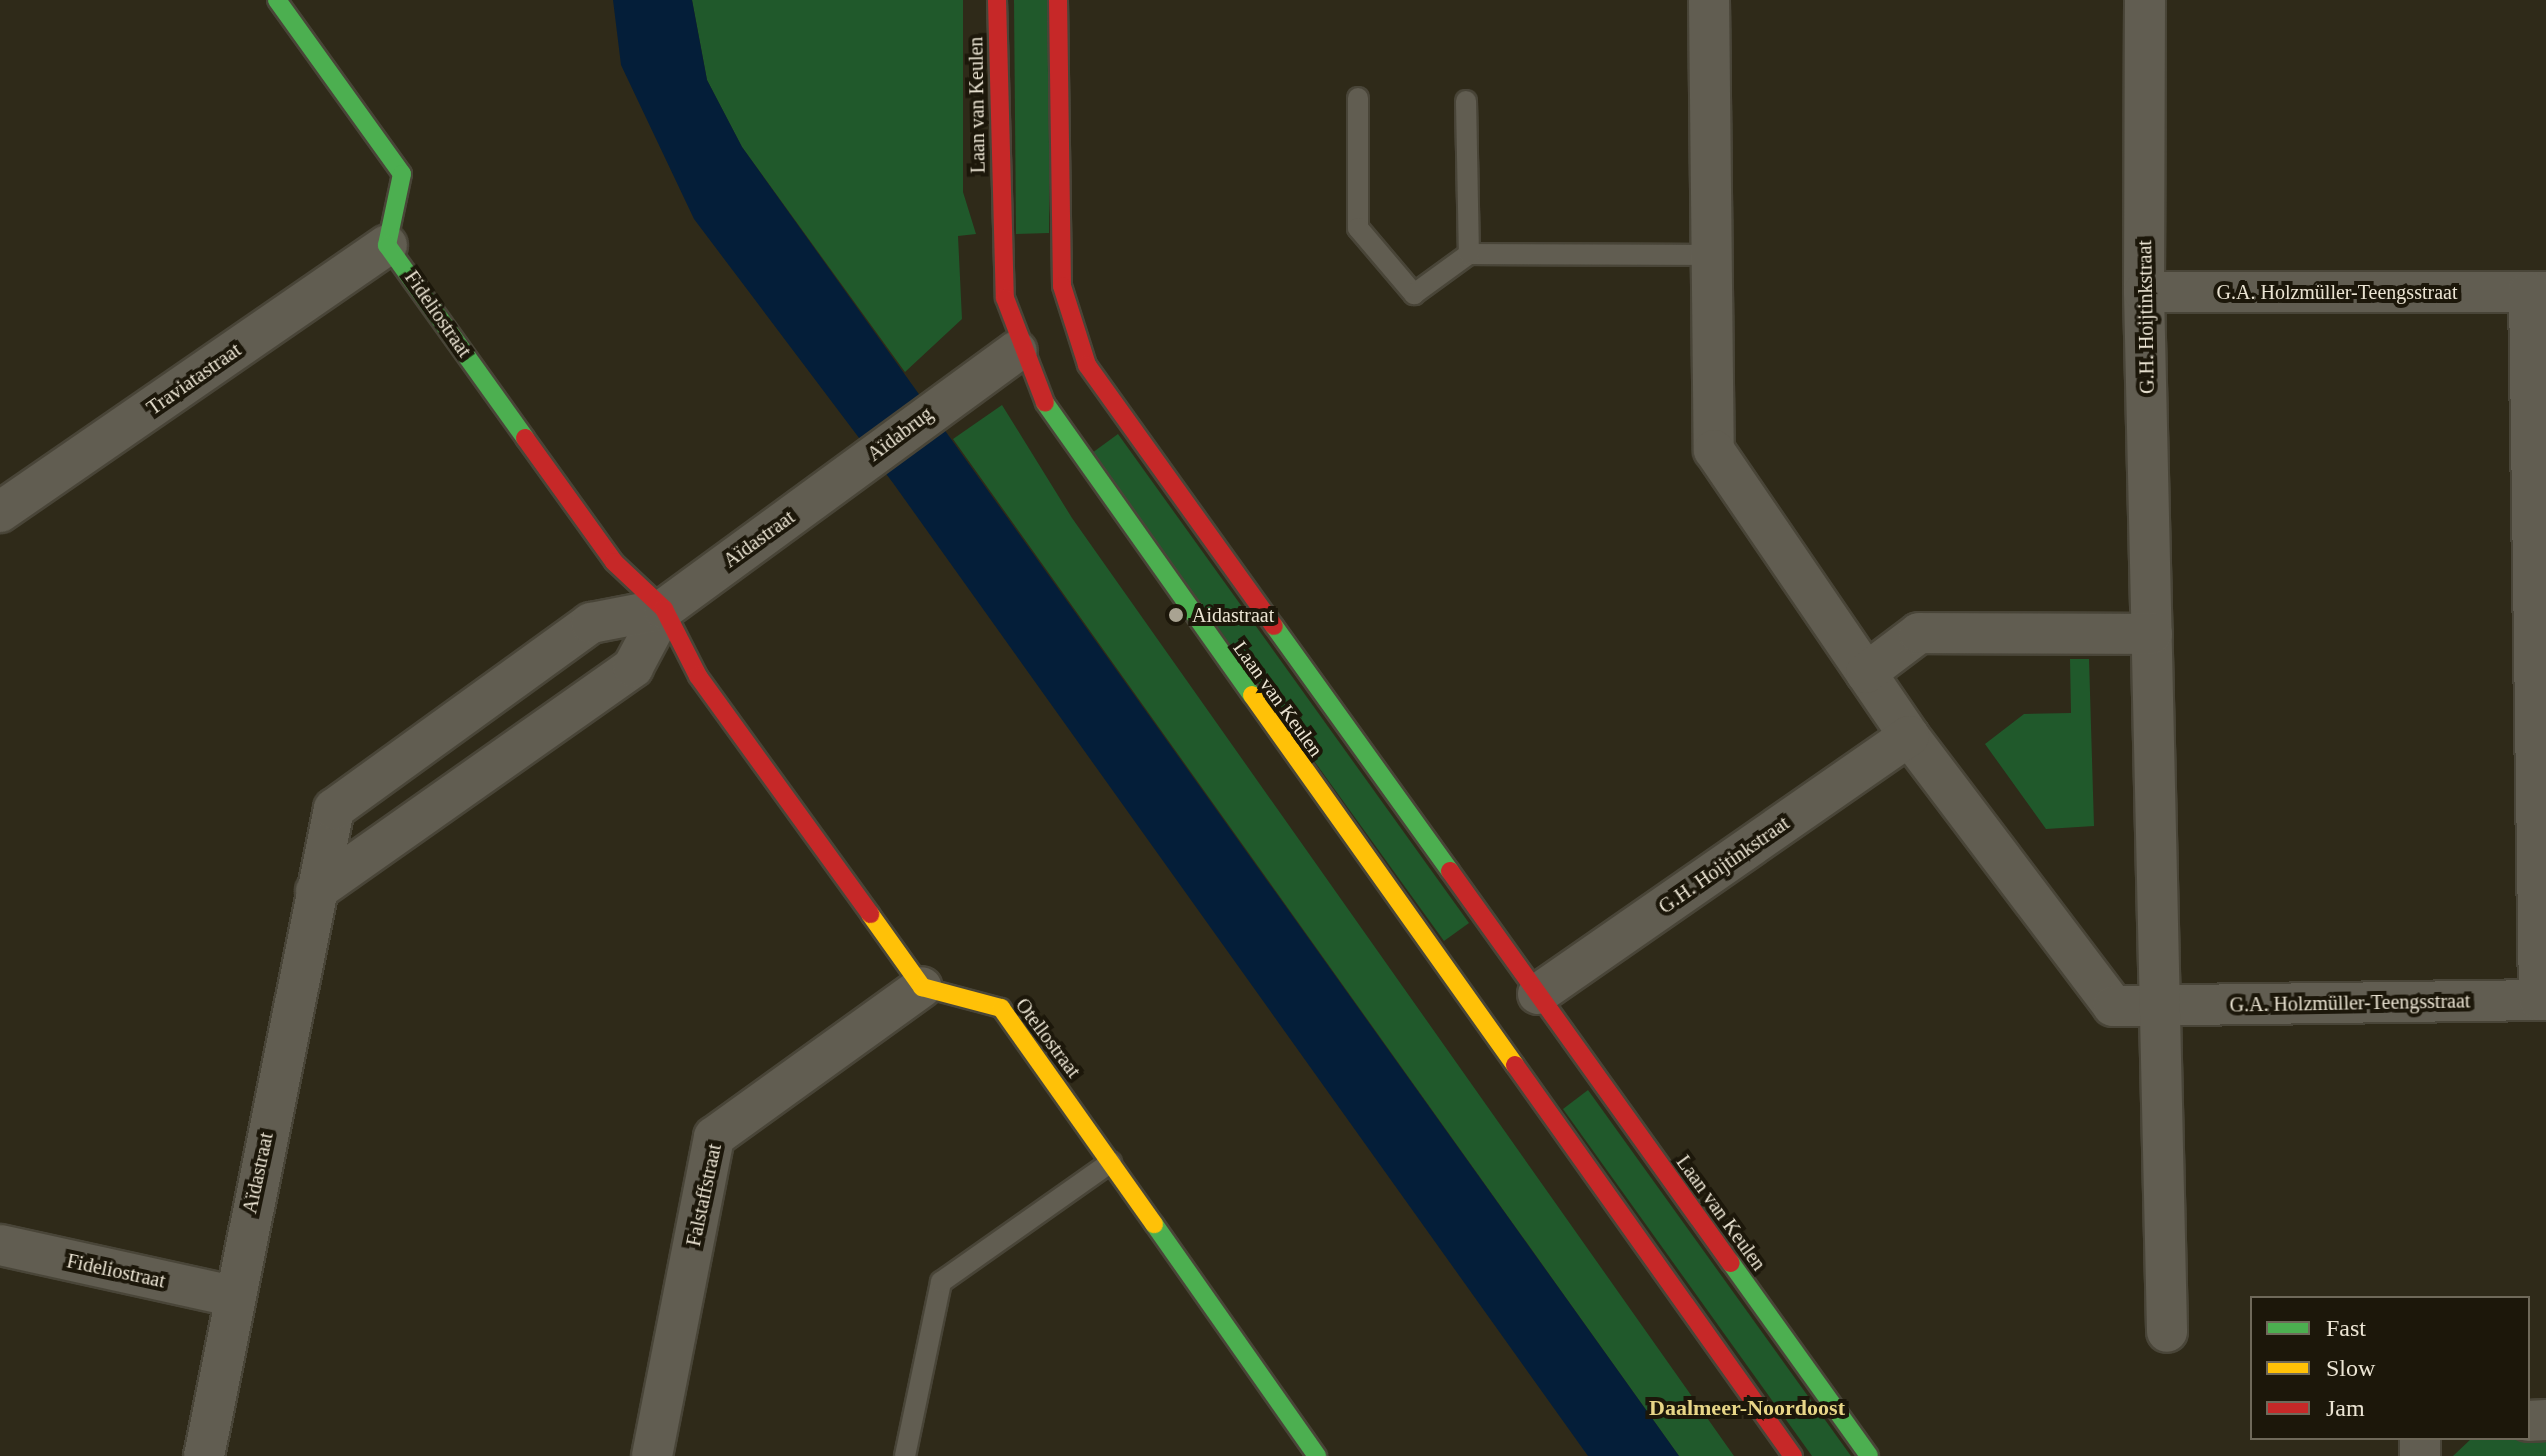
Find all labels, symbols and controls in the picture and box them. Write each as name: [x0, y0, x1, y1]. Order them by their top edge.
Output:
street label: Laan van Keulen: [964, 37, 990, 173]
street label: G.H. Hoijtinkstraat: [2133, 240, 2159, 394]
street label: Fideliostraat: [399, 266, 477, 362]
street label: G.A. Holzmüller-Teengsstraat: [2217, 280, 2457, 304]
street label: Traviatastraat: [142, 338, 246, 420]
street label: Aïdabrug: [863, 402, 937, 466]
street label: Aïdastraat: [719, 505, 799, 573]
place label: Aidastraat: [1192, 603, 1274, 627]
marker: Aidastraat: [1167, 606, 1185, 624]
street label: Laan van Keulen: [1228, 637, 1328, 761]
street label: G.H. Hoijtinkstraat: [1654, 811, 1794, 919]
street label: G.A. Holzmüller-Teengsstraat: [2229, 989, 2471, 1017]
street label: Otellostraat: [1010, 994, 1086, 1082]
street label: Aïdastraat: [238, 1130, 278, 1216]
street label: Falstaffstraat: [681, 1142, 727, 1248]
street label: Laan van Keulen: [1671, 1151, 1771, 1275]
street label: Fideliostraat: [65, 1249, 167, 1293]
legend: [2250, 1296, 2530, 1440]
text: Fast: [2326, 1315, 2366, 1341]
text: Slow: [2326, 1355, 2375, 1381]
district label: Daalmeer-Noordoost: [1649, 1395, 1845, 1421]
text: Jam: [2326, 1395, 2365, 1421]

